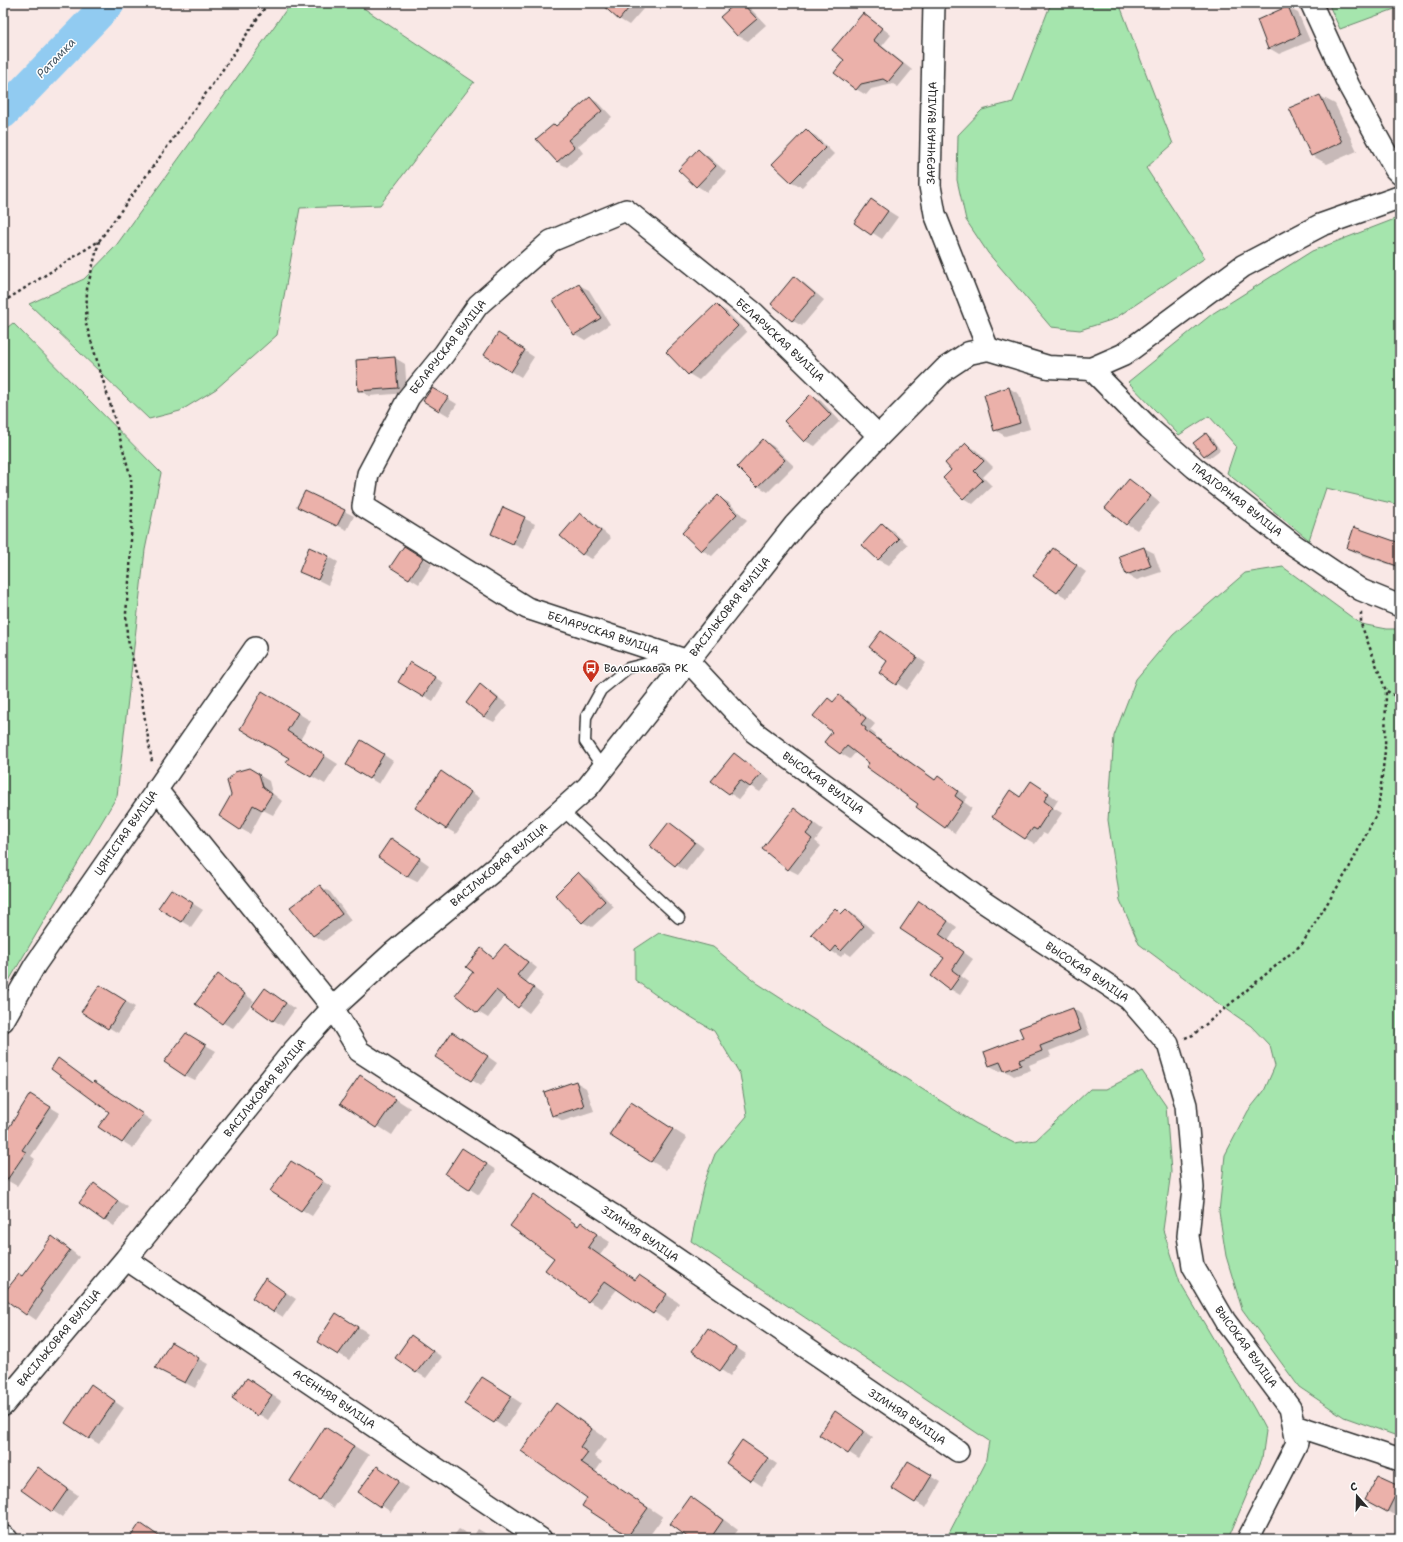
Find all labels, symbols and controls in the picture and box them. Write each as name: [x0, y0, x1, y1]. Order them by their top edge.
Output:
water label: Ратамка: [33, 34, 79, 82]
street label: ЗАРЭЧНАЯ ВУЛІЦА: [924, 81, 940, 185]
street label: БЕЛАРУСКАЯ ВУЛІЦА: [732, 295, 828, 385]
street label: БЕЛАРУСКАЯ ВУЛІЦА: [406, 297, 490, 397]
street label: ПАДГОРНАЯ ВУЛІЦА: [1189, 460, 1285, 540]
street label: ВАСІЛЬКОВАЯ ВУЛІЦА: [686, 554, 774, 660]
street label: БЕЛАРУСКАЯ ВУЛІЦА: [545, 608, 661, 658]
bus stop icon: Валошкавая РК: [581, 658, 601, 683]
place label: Валошкавая РК: [604, 661, 688, 676]
street label: ВЫСОКАЯ ВУЛІЦА: [779, 748, 867, 818]
street label: ЦЯНІСТАЯ ВУЛІЦА: [91, 787, 161, 879]
street label: ВАСІЛЬКОВАЯ ВУЛІЦА: [447, 820, 551, 910]
street label: ВЫСОКАЯ ВУЛІЦА: [1042, 938, 1132, 1006]
street label: ВАСІЛЬКОВАЯ ВУЛІЦА: [221, 1036, 309, 1140]
street label: ЗІМНЯЯ ВУЛІЦА: [598, 1202, 682, 1266]
street label: ВАСІЛЬКОВАЯ ВУЛІЦА: [14, 1286, 104, 1390]
street label: ВЫСОКАЯ ВУЛІЦА: [1211, 1303, 1281, 1391]
street label: АСЕННЯЯ ВУЛІЦА: [290, 1366, 378, 1432]
street label: ЗІМНЯЯ ВУЛІЦА: [865, 1385, 949, 1449]
north arrow: [1337, 1476, 1377, 1516]
text: С: [1348, 1479, 1360, 1495]

